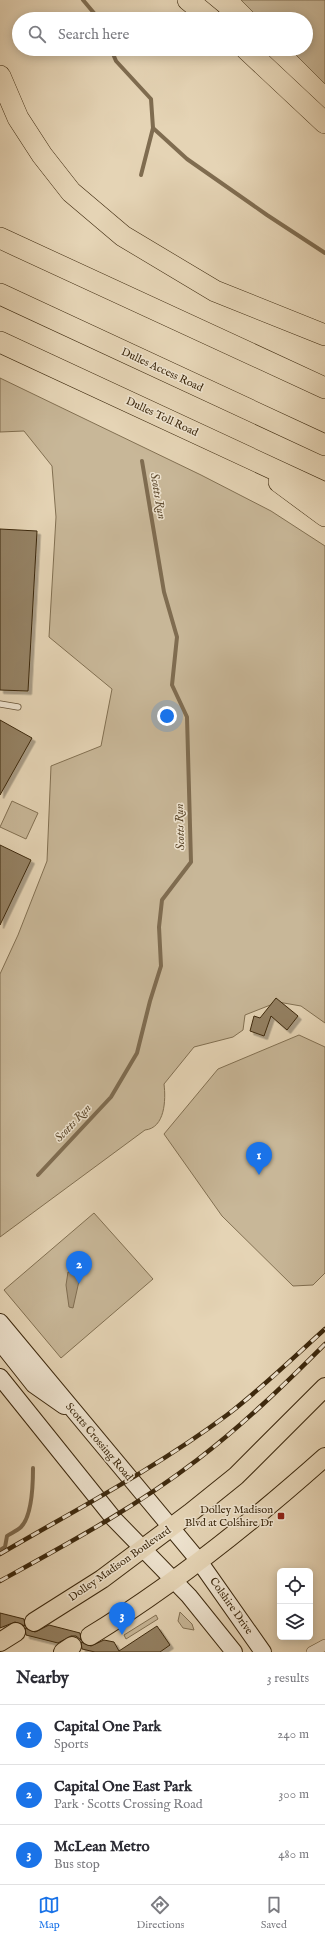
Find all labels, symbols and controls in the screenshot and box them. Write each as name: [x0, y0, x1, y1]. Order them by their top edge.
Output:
search box: [12, 12, 313, 56]
icon: search: [26, 23, 48, 45]
text: Search here: [58, 25, 129, 44]
street label: Dulles Access Road: [119, 345, 205, 395]
street label: Dulles Toll Road: [124, 394, 200, 440]
water label: Scotts Run: [147, 472, 170, 521]
your location: [157, 706, 177, 726]
water label: Scotts Run: [172, 803, 188, 851]
water label: Scotts Run: [52, 1100, 95, 1145]
pin: 1: [246, 1142, 272, 1175]
pin: 2: [66, 1251, 92, 1284]
street label: Scotts Crossing Road: [62, 1400, 136, 1484]
place label: Dolley Madison Blvd at Colshire Dr: [185, 1503, 273, 1530]
marker: Dolley Madison Blvd at Colshire Dr: [276, 1511, 286, 1521]
street label: Dolley Madison Boulevard: [66, 1523, 174, 1605]
map controls: [277, 1568, 313, 1640]
button: locate: [277, 1568, 313, 1604]
street label: Colshire Drive: [206, 1575, 256, 1637]
pin: 3: [109, 1602, 135, 1635]
button: layers: [277, 1604, 313, 1640]
text: Nearby: [16, 1668, 69, 1689]
text: 3 results: [267, 1670, 309, 1687]
text: Capital One Park: [54, 1717, 161, 1736]
text: 1: [27, 1726, 31, 1743]
text: 240 m: [277, 1726, 309, 1743]
text: Sports: [54, 1736, 89, 1753]
text: Capital One East Park: [54, 1777, 192, 1796]
text: 2: [26, 1786, 32, 1803]
text: 300 m: [278, 1786, 309, 1803]
text: Park · Scotts Crossing Road: [54, 1796, 203, 1813]
text: McLean Metro: [54, 1837, 149, 1856]
text: 3: [27, 1846, 31, 1863]
text: 480 m: [278, 1846, 309, 1863]
text: Bus stop: [54, 1856, 100, 1873]
tab: Map: [38, 1894, 60, 1932]
tab: Directions: [137, 1894, 184, 1932]
tab: Saved: [261, 1894, 287, 1932]

